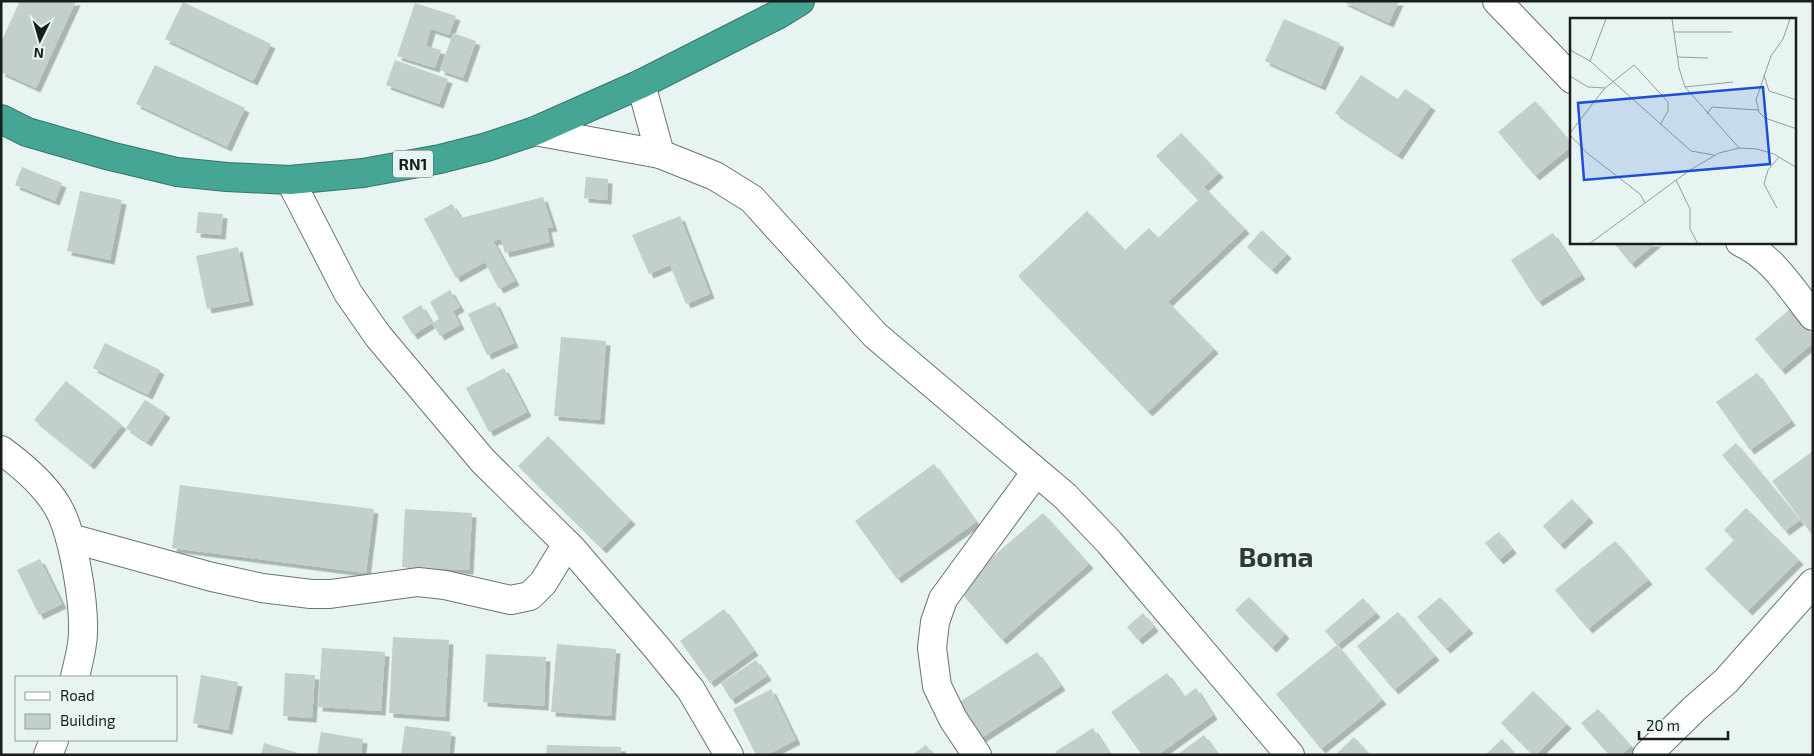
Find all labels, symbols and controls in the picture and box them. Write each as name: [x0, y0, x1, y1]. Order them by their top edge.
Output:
north arrow: [15, 15, 65, 65]
inset map: [1570, 18, 1796, 244]
text: N: [33, 45, 45, 62]
road number: RN1: [393, 150, 433, 178]
district label: Boma: [1238, 539, 1314, 573]
legend: [15, 676, 178, 741]
text: Road: [60, 686, 95, 704]
scale bar: [1639, 708, 1728, 740]
text: Building: [60, 711, 116, 729]
text: 20 m: [1646, 716, 1680, 734]

